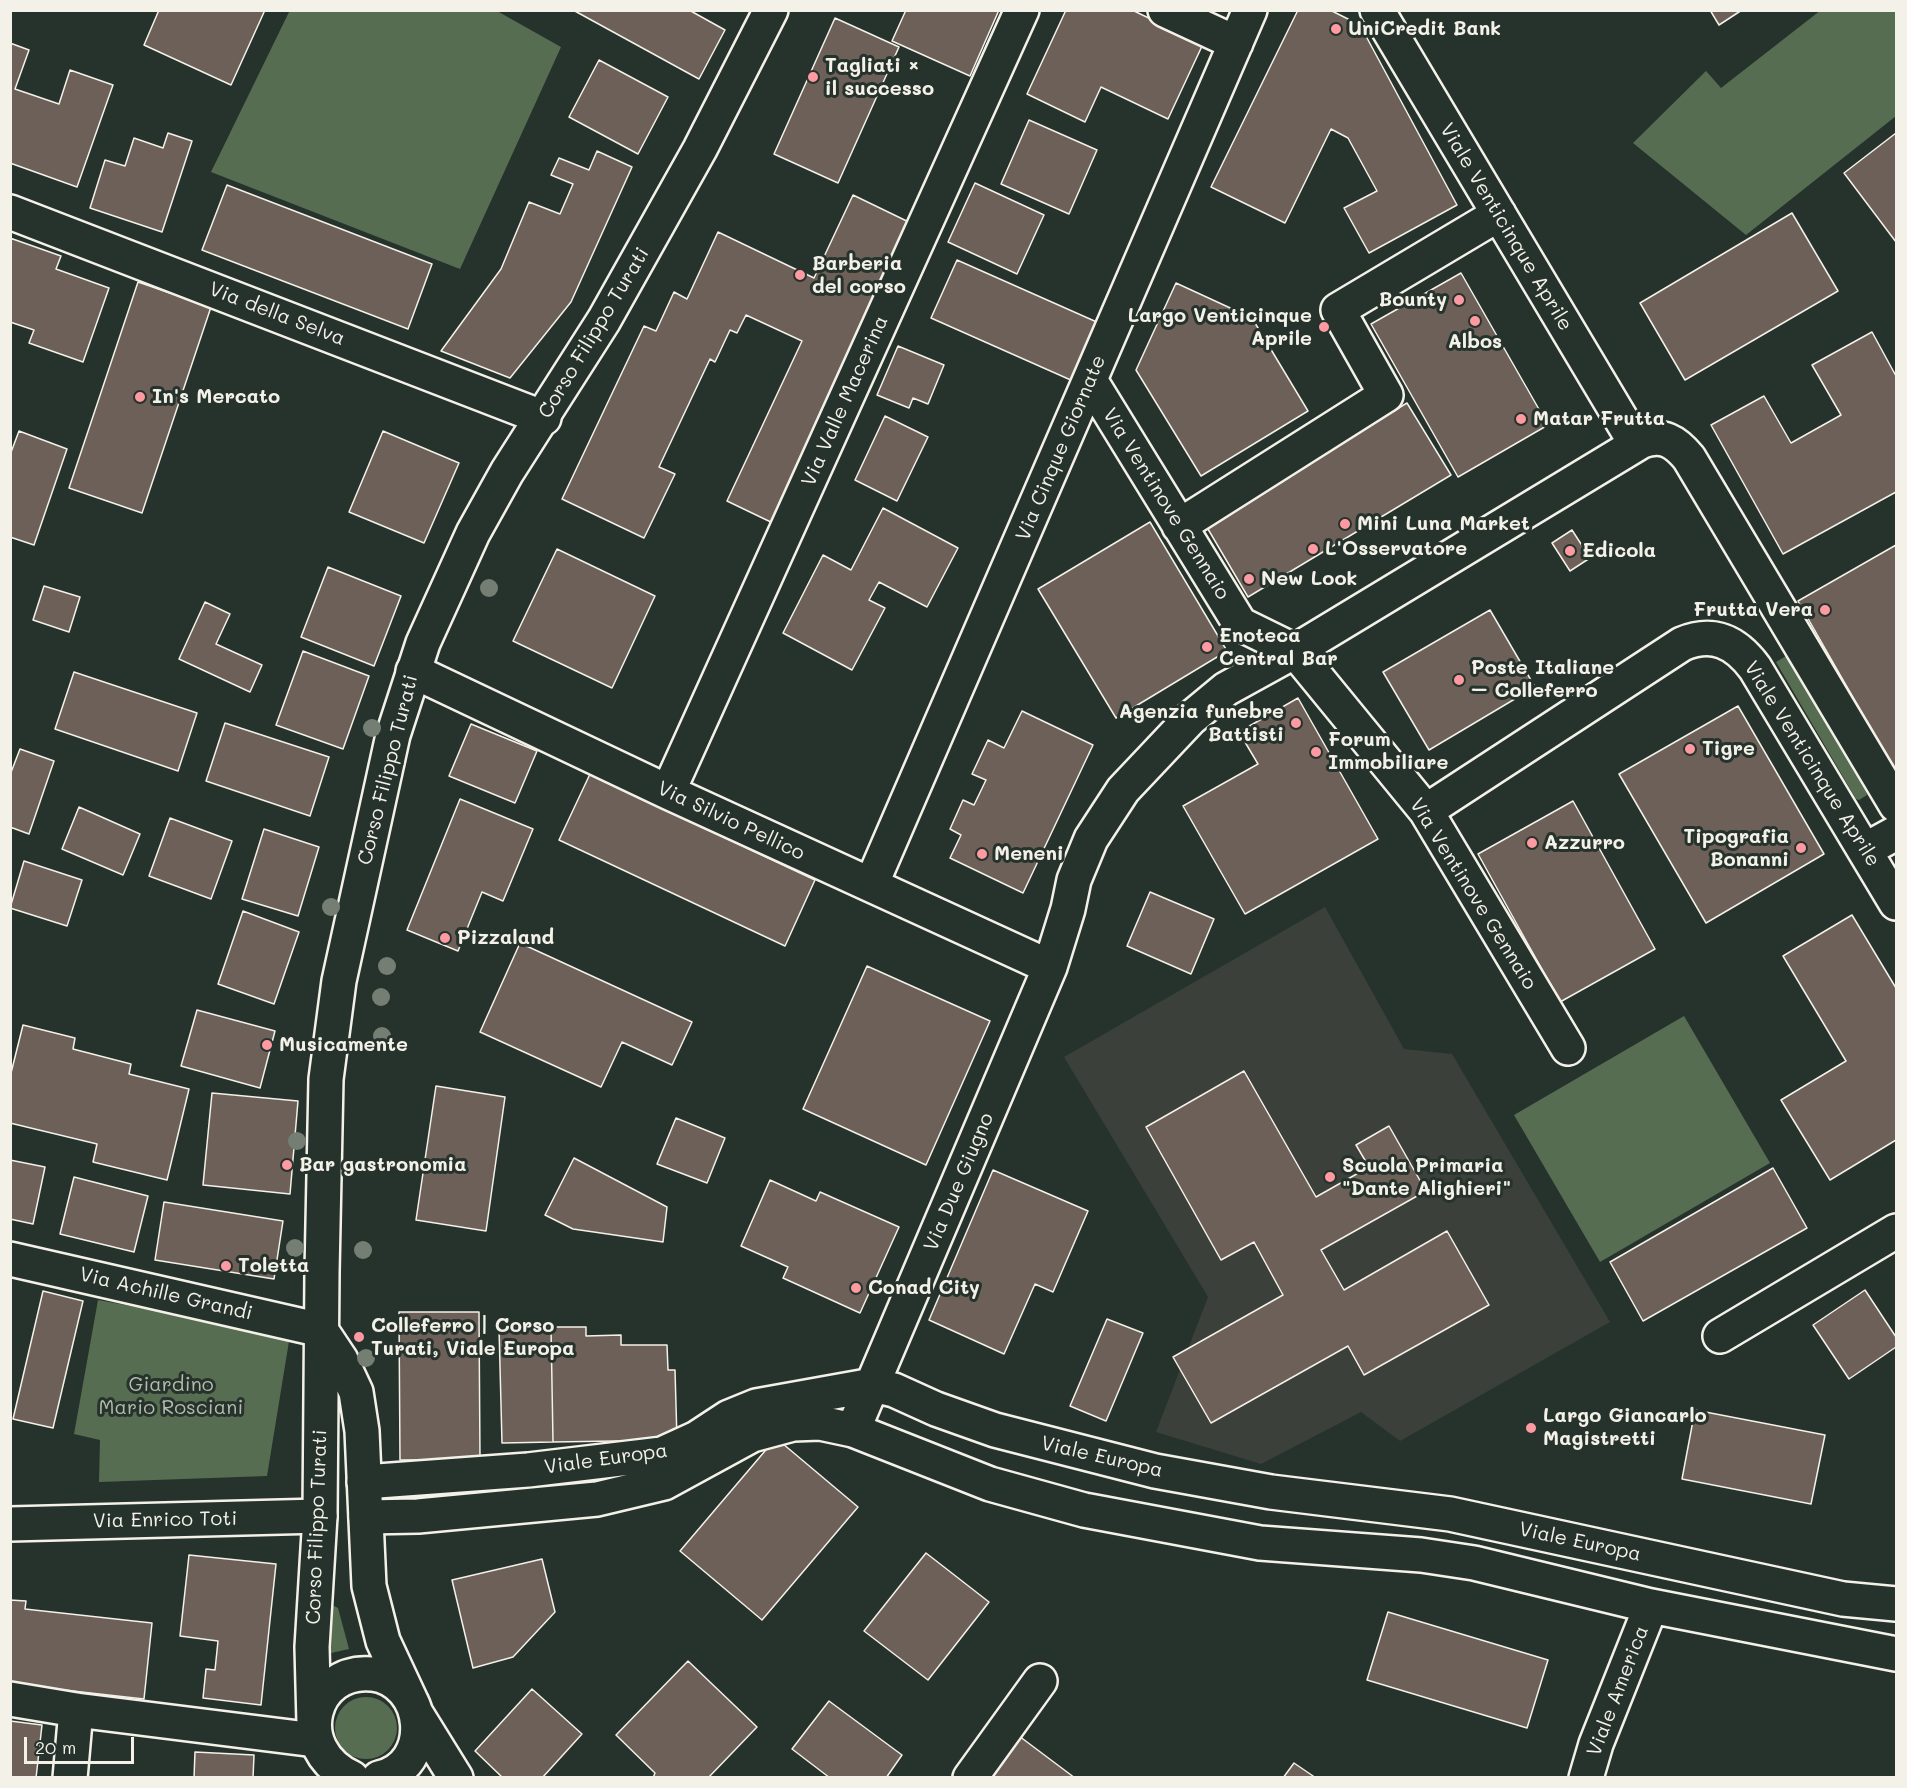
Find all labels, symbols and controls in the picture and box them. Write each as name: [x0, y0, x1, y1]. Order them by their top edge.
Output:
place label: UniCredit Bank: [1348, 17, 1501, 41]
marker: UniCredit Bank: [1329, 22, 1343, 36]
place label: Tagliati × il successo: [825, 54, 934, 101]
marker: Tagliati × il successo: [806, 70, 820, 84]
street label: Viale Venticinque Aprile: [1434, 119, 1578, 335]
street label: Corso Filippo Turati: [533, 243, 655, 423]
place label: Barberia del corso: [812, 252, 906, 299]
marker: Barberia del corso: [793, 268, 807, 282]
street label: Via della Selva: [206, 277, 348, 351]
place label: Bounty: [1379, 288, 1447, 312]
marker: Bounty: [1452, 293, 1466, 307]
place label: Largo Venticinque Aprile: [1128, 304, 1312, 351]
street label: Via Valle Macerina: [797, 312, 893, 490]
marker: Albos: [1468, 314, 1482, 328]
marker: Largo Venticinque Aprile: [1317, 320, 1331, 334]
place label: Albos: [1448, 330, 1502, 354]
street label: Via Cinque Giornate: [1011, 352, 1111, 544]
place label: In's Mercato: [152, 385, 280, 409]
marker: In's Mercato: [133, 390, 147, 404]
street label: Via Ventinove Gennaio: [1097, 404, 1235, 604]
place label: Matar Frutta: [1533, 407, 1665, 431]
marker: Matar Frutta: [1514, 412, 1528, 426]
place label: Mini Luna Market: [1357, 512, 1530, 536]
marker: Mini Luna Market: [1338, 517, 1352, 531]
place label: L'Osservatore: [1325, 537, 1467, 561]
place label: Edicola: [1582, 539, 1656, 563]
marker: L'Osservatore: [1306, 542, 1320, 556]
marker: Edicola: [1563, 544, 1577, 558]
place label: New Look: [1261, 567, 1357, 591]
marker: New Look: [1242, 572, 1256, 586]
place label: Frutta Vera: [1693, 598, 1813, 622]
marker: Frutta Vera: [1818, 603, 1832, 617]
place label: Enoteca Central Bar: [1219, 624, 1338, 671]
marker: Enoteca Central Bar: [1200, 640, 1214, 654]
place label: Poste Italiane – Colleferro: [1471, 656, 1614, 703]
street label: Viale Venticinque Aprile: [1739, 657, 1885, 871]
street label: Corso Filippo Turati: [353, 672, 423, 868]
marker: Poste Italiane – Colleferro: [1452, 673, 1466, 687]
place label: Agenzia funebre Battisti: [1119, 700, 1284, 747]
marker: Agenzia funebre Battisti: [1289, 716, 1303, 730]
place label: Forum Immobiliare: [1328, 728, 1448, 775]
place label: Tigre: [1702, 737, 1755, 761]
marker: Tigre: [1683, 742, 1697, 756]
marker: Forum Immobiliare: [1309, 745, 1323, 759]
street label: Via Silvio Pellico: [654, 776, 808, 866]
street label: Via Ventinove Gennaio: [1404, 794, 1542, 994]
place label: Tipografia Bonanni: [1683, 825, 1789, 872]
place label: Azzurro: [1544, 831, 1625, 855]
marker: Azzurro: [1525, 836, 1539, 850]
marker: Tipografia Bonanni: [1794, 841, 1808, 855]
place label: Meneni: [994, 842, 1064, 866]
marker: Meneni: [975, 847, 989, 861]
place label: Pizzaland: [457, 926, 554, 950]
marker: Pizzaland: [438, 931, 452, 945]
place label: Musicamente: [279, 1033, 408, 1057]
marker: Musicamente: [260, 1038, 274, 1052]
street label: Via Due Giugno: [919, 1109, 999, 1255]
place label: Bar gastronomia: [299, 1153, 467, 1177]
place label: Scuola Primaria "Dante Alighieri": [1342, 1154, 1511, 1201]
marker: Bar gastronomia: [280, 1158, 294, 1172]
marker: Scuola Primaria "Dante Alighieri": [1323, 1170, 1337, 1184]
place label: Toletta: [238, 1254, 309, 1278]
marker: Toletta: [219, 1259, 233, 1273]
street label: Via Achille Grandi: [77, 1262, 255, 1326]
place label: Conad City: [868, 1276, 980, 1300]
marker: Conad City: [849, 1281, 863, 1295]
place label: Colleferro | Corso Turati, Viale Europa: [371, 1314, 574, 1361]
marker: Colleferro | Corso Turati, Viale Europa: [352, 1330, 366, 1344]
park label: Giardino Mario Rosciani: [99, 1373, 243, 1420]
place label: Largo Giancarlo Magistretti: [1543, 1404, 1707, 1451]
marker: Largo Giancarlo Magistretti: [1524, 1421, 1538, 1435]
street label: Corso Filippo Turati: [302, 1429, 332, 1625]
street label: Viale Europa: [1039, 1431, 1165, 1483]
street label: Viale Europa: [543, 1438, 669, 1480]
street label: Via Enrico Toti: [93, 1507, 237, 1533]
street label: Viale Europa: [1517, 1517, 1643, 1567]
street label: Viale America: [1582, 1622, 1654, 1760]
scale bar: [27, 1725, 136, 1763]
text: 20 m: [35, 1735, 76, 1759]

